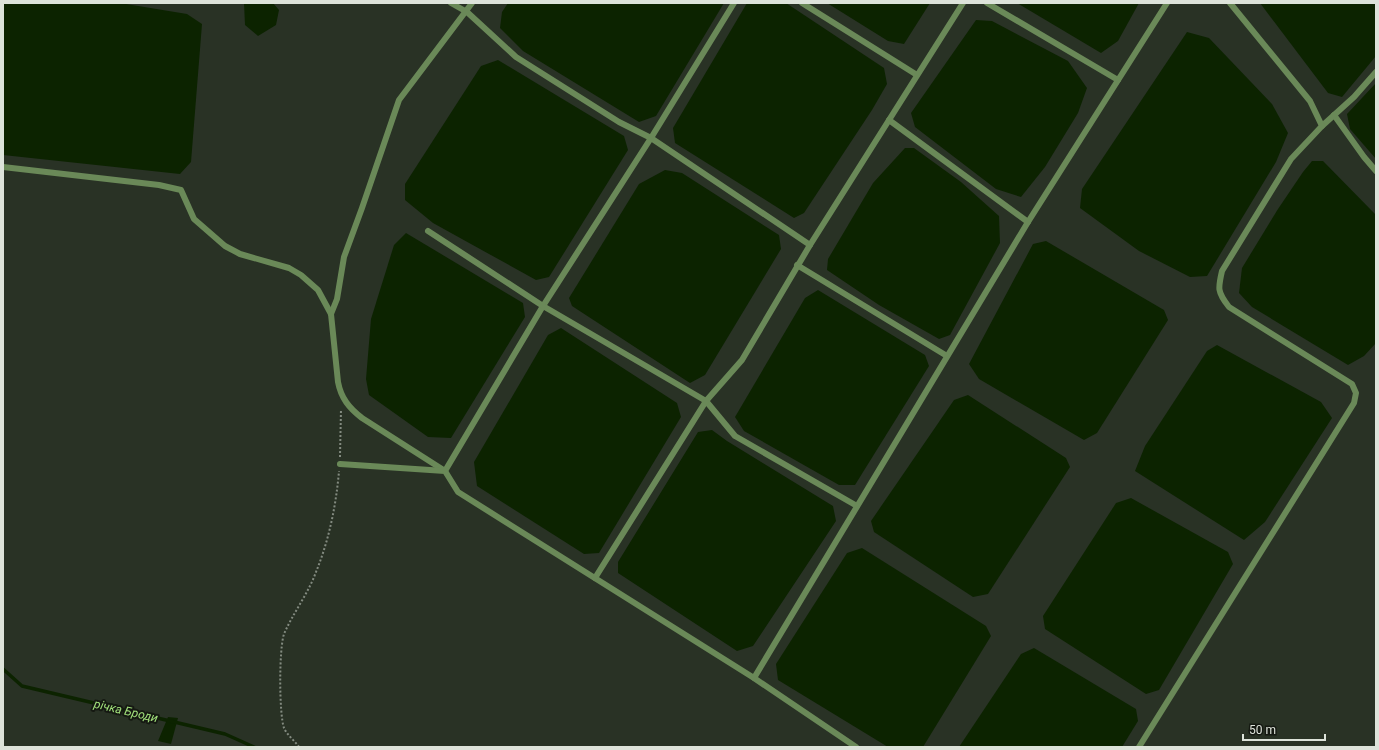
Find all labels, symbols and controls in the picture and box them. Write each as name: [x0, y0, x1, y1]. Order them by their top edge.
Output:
water label: річка Броди: [92, 697, 160, 725]
scale bar: [1243, 716, 1325, 742]
text: 50 m: [1249, 723, 1276, 737]

